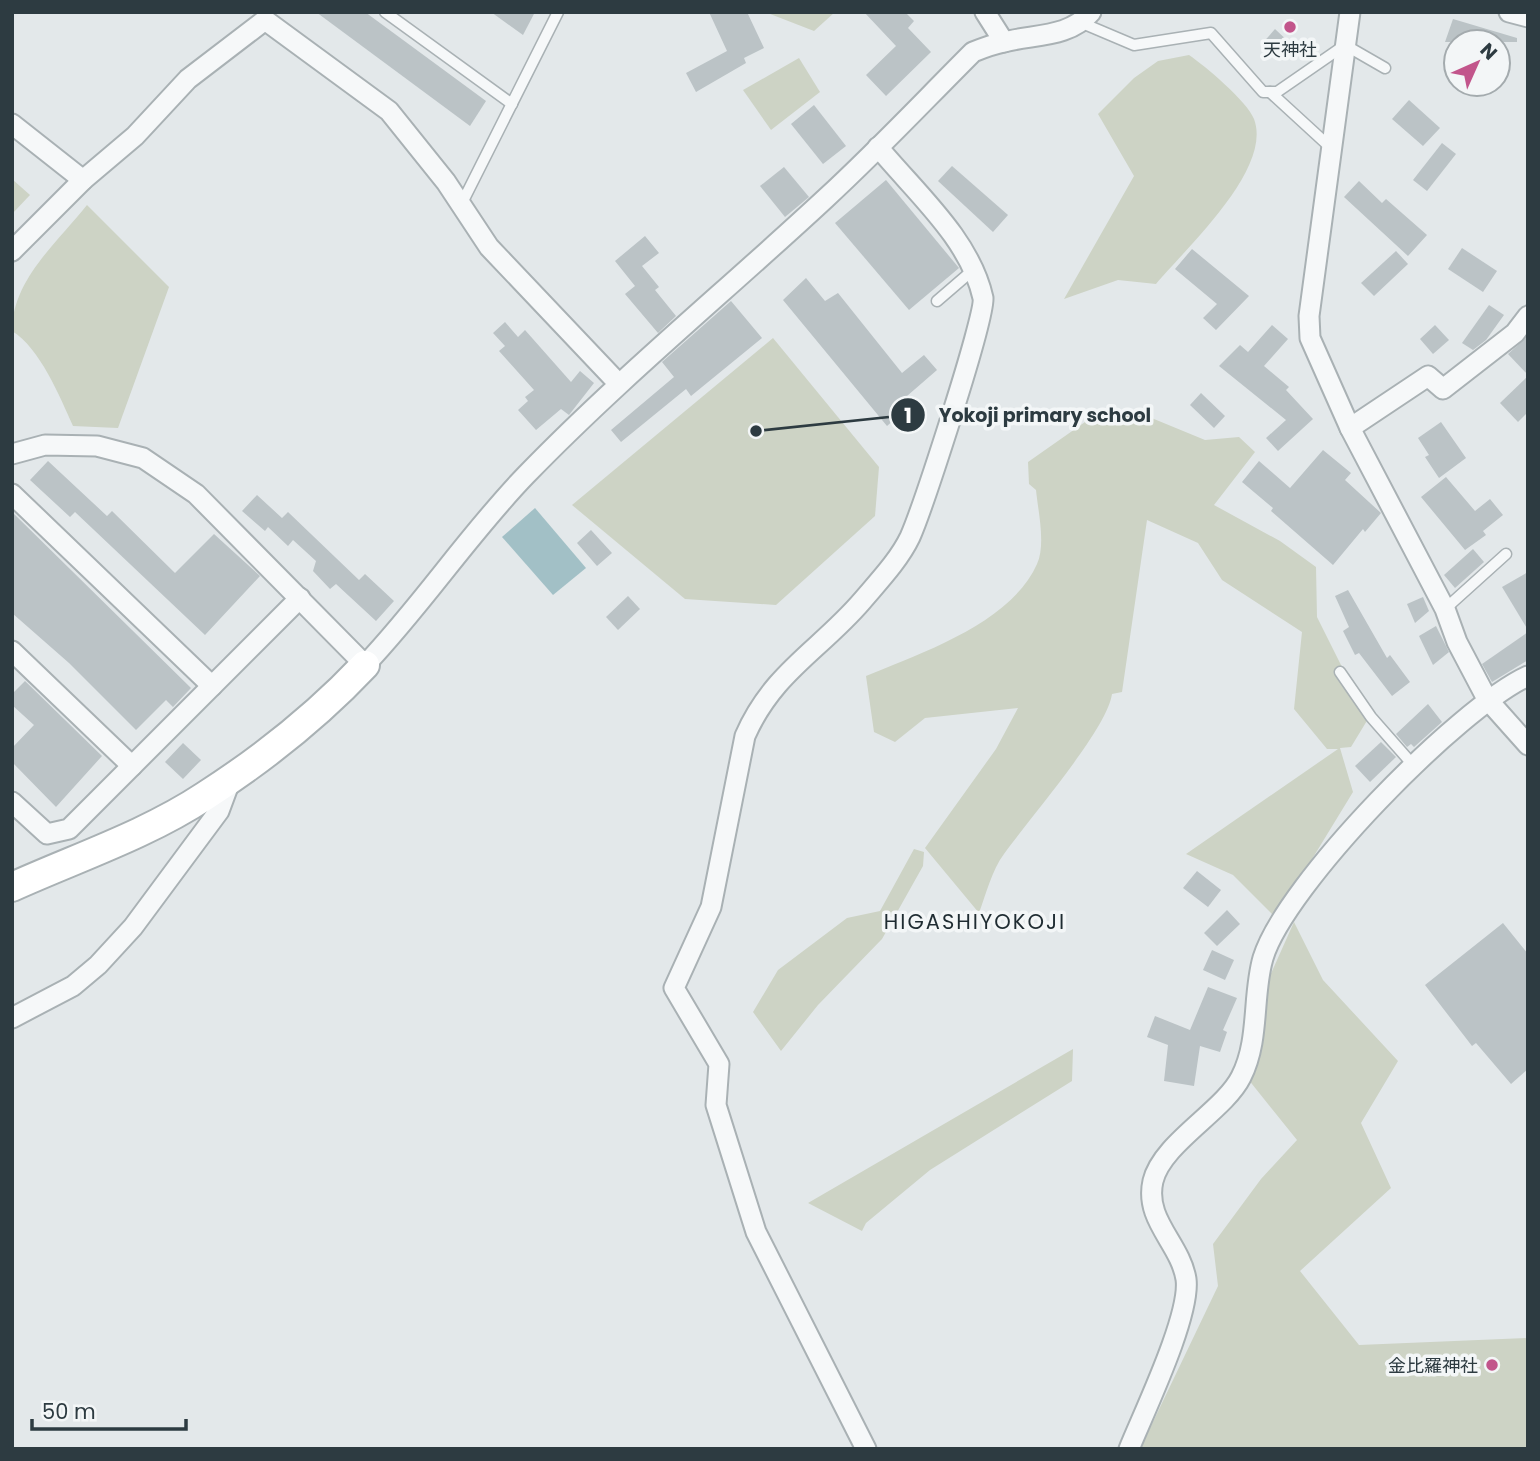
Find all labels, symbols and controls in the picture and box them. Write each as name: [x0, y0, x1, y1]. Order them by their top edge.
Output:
marker: 天神社: [1282, 19, 1298, 35]
north arrow: [1442, 28, 1512, 98]
place label: 天神社: [1263, 37, 1317, 62]
text: N: [1474, 37, 1503, 66]
callout: Yokoji primary school: [890, 395, 1166, 435]
text: 1: [904, 401, 912, 430]
text: Yokoji primary school: [939, 402, 1151, 429]
district label: HIGASHIYOKOJI: [884, 907, 1066, 936]
place label: 金比羅神社: [1388, 1353, 1478, 1378]
marker: 金比羅神社: [1484, 1357, 1500, 1373]
scale bar: [32, 1388, 186, 1432]
text: 50 m: [42, 1397, 96, 1426]

